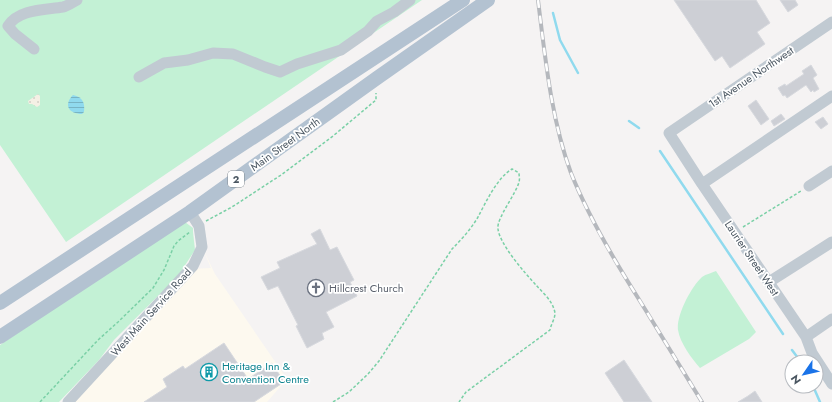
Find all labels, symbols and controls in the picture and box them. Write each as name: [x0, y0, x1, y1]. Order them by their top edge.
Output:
street label: 1st Avenue Northwest: [705, 42, 797, 111]
street label: Main Street North: [247, 113, 323, 175]
road number: 2: [228, 171, 244, 187]
street label: Laurier Street West: [721, 217, 783, 299]
street label: West Main Service Road: [107, 264, 195, 360]
church icon: Hillcrest Church: [306, 278, 326, 298]
place label: Hillcrest Church: [329, 280, 403, 296]
north arrow: [784, 354, 824, 394]
place label: Heritage Inn & Convention Centre: [222, 358, 309, 387]
building icon: Heritage Inn & Convention Centre: [199, 362, 219, 382]
text: N: [787, 371, 805, 388]

